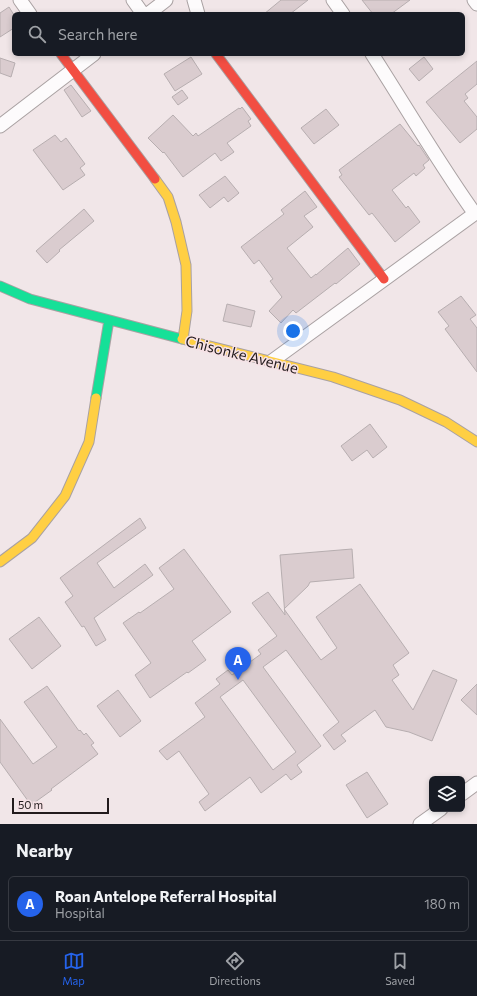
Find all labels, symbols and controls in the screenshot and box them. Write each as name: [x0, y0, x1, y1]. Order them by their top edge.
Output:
search box: [12, 12, 465, 56]
icon: search: [26, 23, 48, 45]
text: Search here: [58, 25, 137, 43]
your location: [283, 321, 303, 341]
street label: Chisonke Avenue: [184, 331, 300, 377]
pin: A: [225, 647, 251, 680]
map controls: [429, 776, 465, 812]
button: layers: [429, 776, 465, 812]
scale bar: [12, 796, 109, 815]
text: 50 m: [18, 798, 43, 811]
text: Nearby: [16, 840, 73, 861]
text: Roan Antelope Referral Hospital: [55, 887, 277, 905]
text: A: [25, 896, 35, 912]
text: 180 m: [424, 896, 460, 912]
text: Hospital: [55, 905, 105, 921]
tab: Map: [62, 950, 85, 987]
tab: Directions: [209, 950, 261, 987]
tab: Saved: [385, 950, 415, 987]

